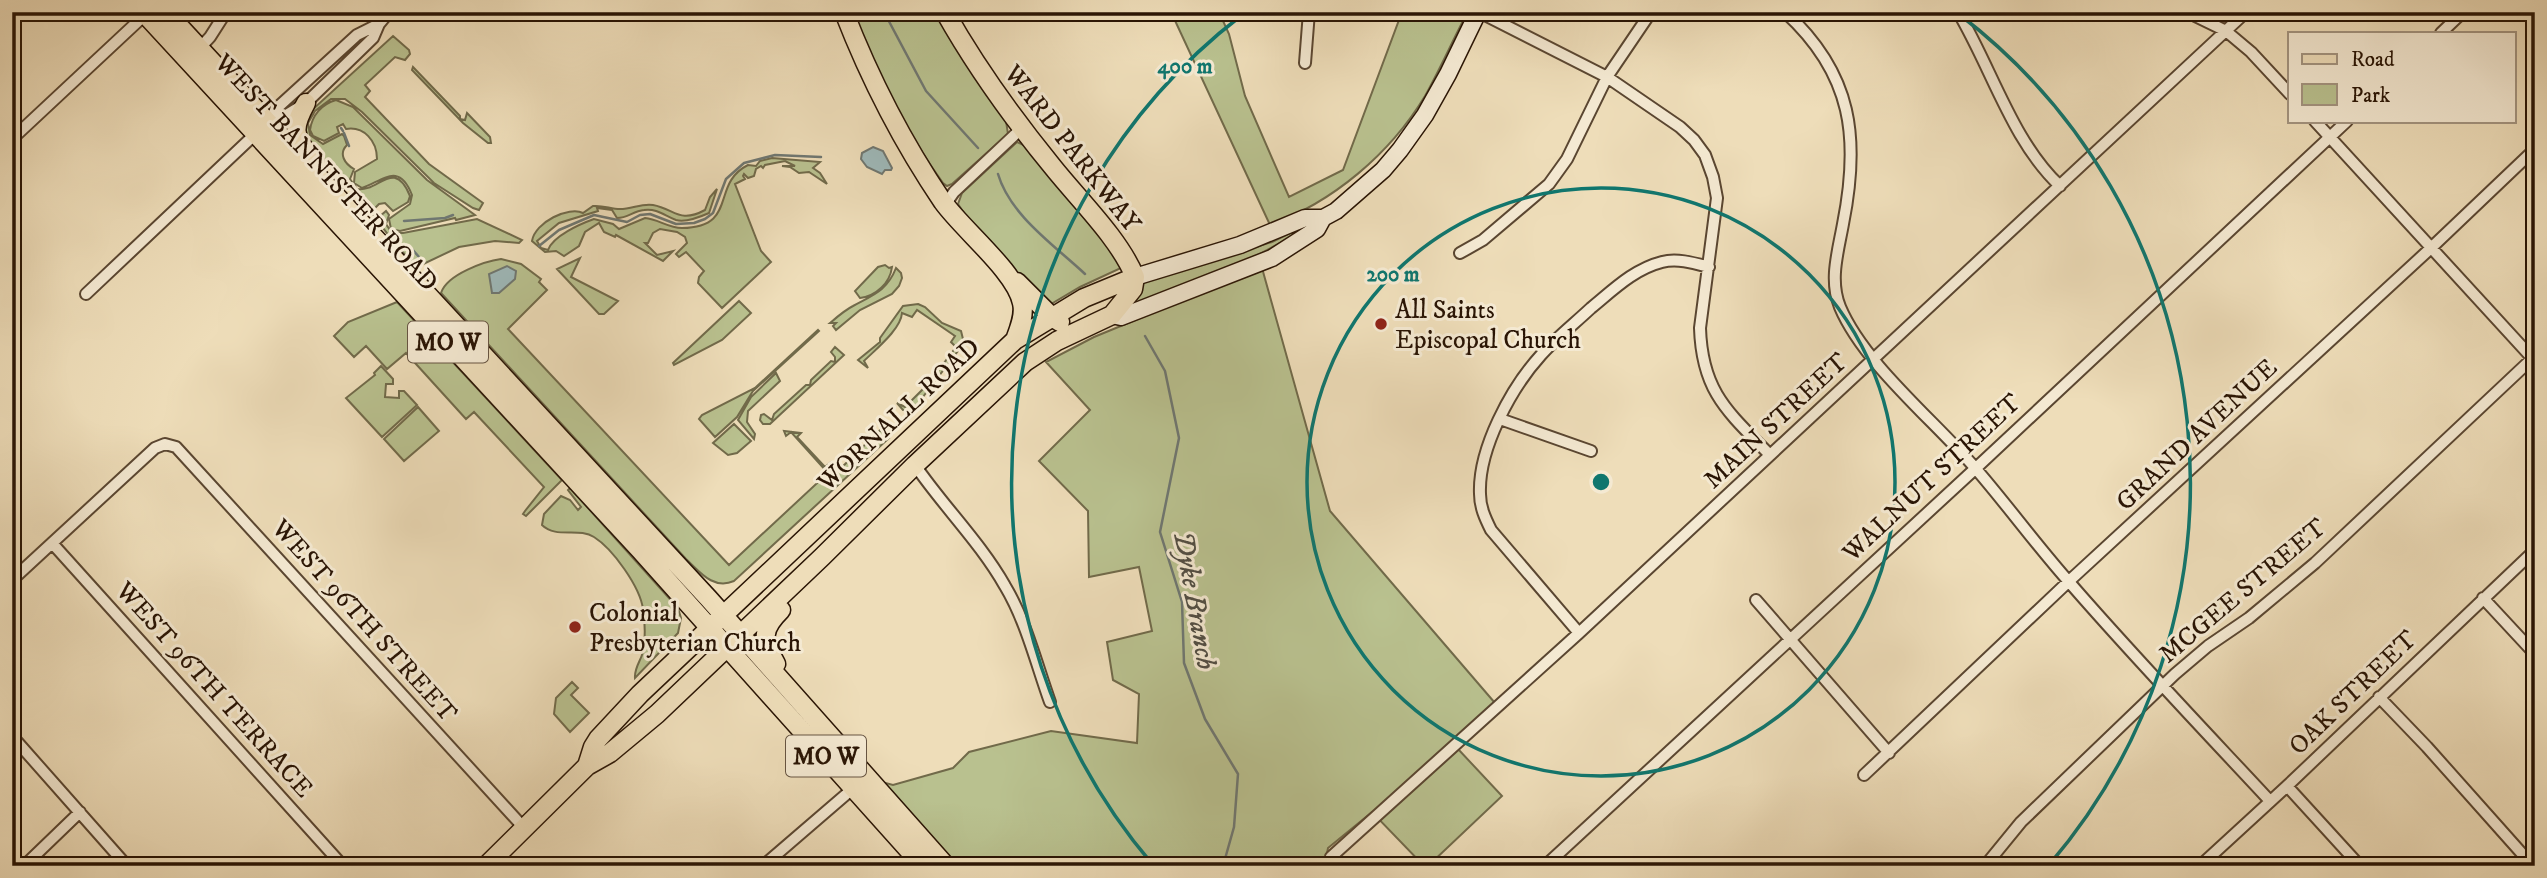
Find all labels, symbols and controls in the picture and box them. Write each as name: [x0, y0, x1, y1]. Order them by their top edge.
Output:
legend: [2288, 32, 2516, 122]
street label: WEST BANNISTER ROAD: [206, 46, 445, 299]
text: Road: [2351, 47, 2395, 73]
text: 400 m: [1158, 54, 1213, 80]
street label: WARD PARKWAY: [996, 58, 1148, 240]
text: Park: [2351, 83, 2391, 109]
text: 200 m: [1366, 262, 1420, 288]
place label: All Saints Episcopal Church: [1395, 294, 1581, 357]
marker: All Saints Episcopal Church: [1373, 316, 1389, 332]
road number: MO W: [408, 321, 488, 362]
street label: WORNALL ROAD: [810, 331, 987, 500]
street label: MAIN STREET: [1697, 346, 1855, 496]
street label: GRAND AVENUE: [2109, 352, 2285, 518]
street label: WALNUT STREET: [1835, 387, 2028, 570]
centre of rings: [1589, 470, 1613, 494]
street label: MCGEE STREET: [2152, 511, 2334, 671]
street label: WEST 96TH STREET: [263, 512, 464, 730]
water label: Dyke Branch: [1165, 528, 1224, 672]
street label: WEST 96TH TERRACE: [107, 574, 320, 805]
place label: Colonial Presbyterian Church: [589, 597, 802, 660]
marker: Colonial Presbyterian Church: [567, 619, 583, 635]
street label: OAK STREET: [2282, 623, 2424, 763]
road number: MO W: [786, 736, 866, 776]

